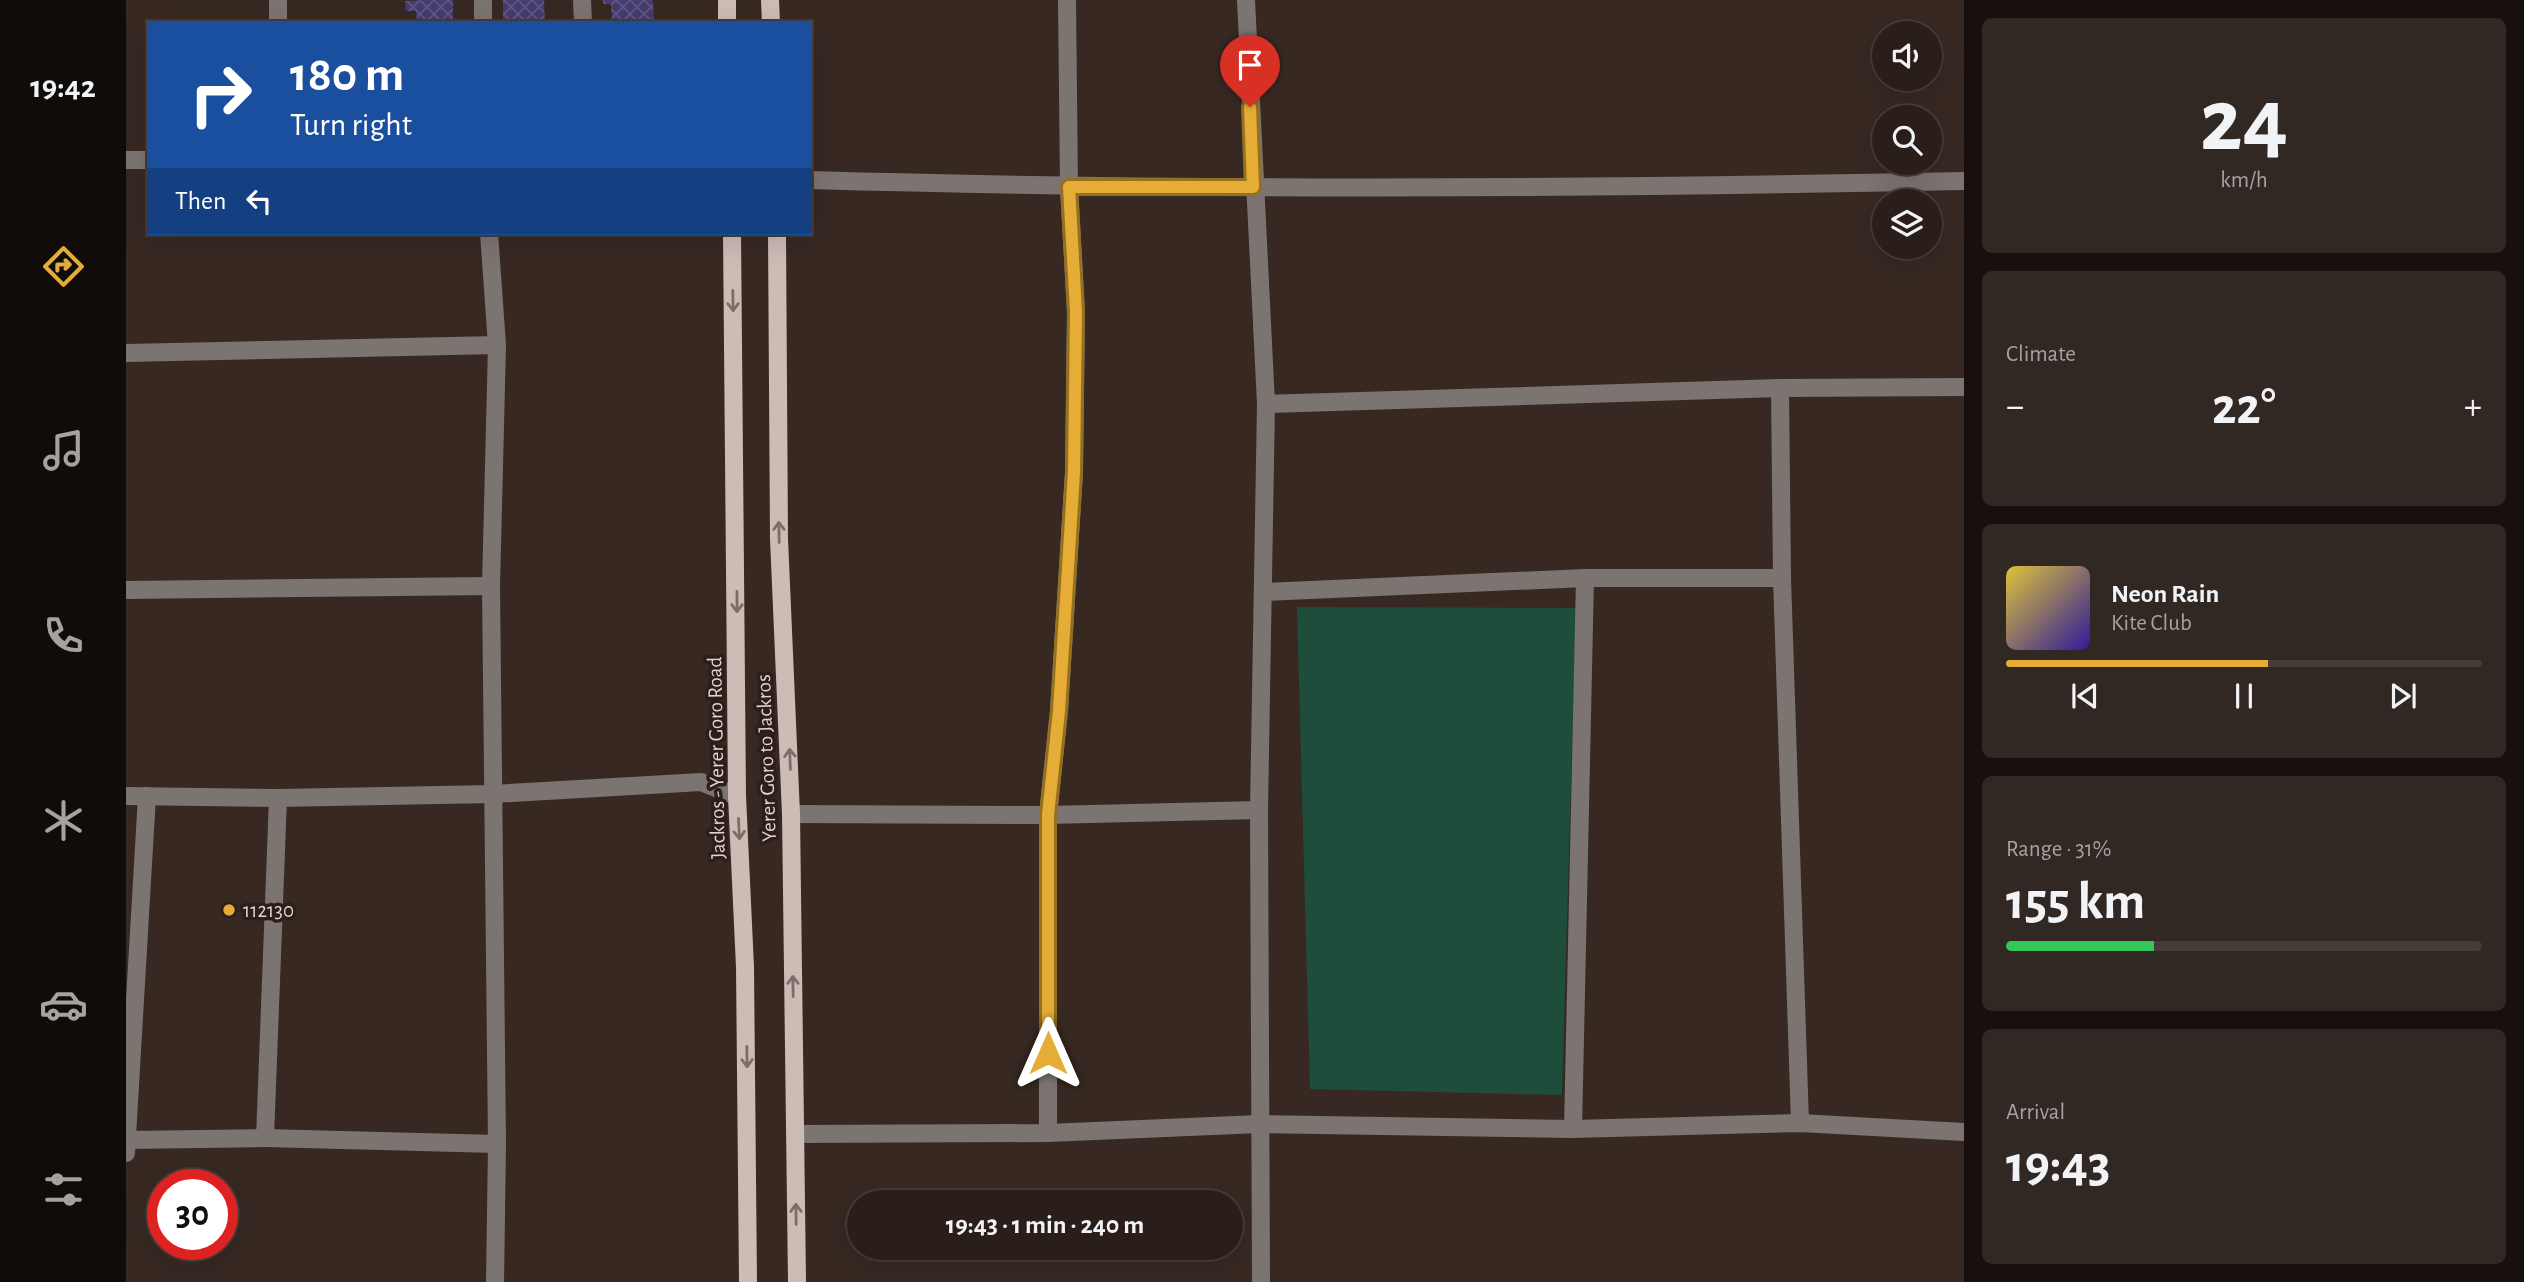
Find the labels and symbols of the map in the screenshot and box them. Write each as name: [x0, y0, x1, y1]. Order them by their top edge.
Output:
pin: [1220, 35, 1280, 107]
one-way arrow: [726, 289, 740, 312]
one-way arrow: [772, 520, 786, 543]
one-way arrow: [730, 590, 744, 613]
street label: Jackros - Yerer Goro Road: [704, 657, 729, 859]
street label: Yerer Goro to Jackros: [753, 674, 780, 842]
one-way arrow: [783, 748, 796, 771]
one-way arrow: [732, 818, 745, 841]
place label: 112130: [243, 900, 294, 921]
marker: 112130: [221, 902, 237, 918]
one-way arrow: [786, 975, 800, 998]
position arrow: [1011, 1016, 1085, 1090]
one-way arrow: [740, 1045, 754, 1068]
speed limit sign: 30: [147, 1169, 238, 1260]
one-way arrow: [789, 1203, 803, 1226]

